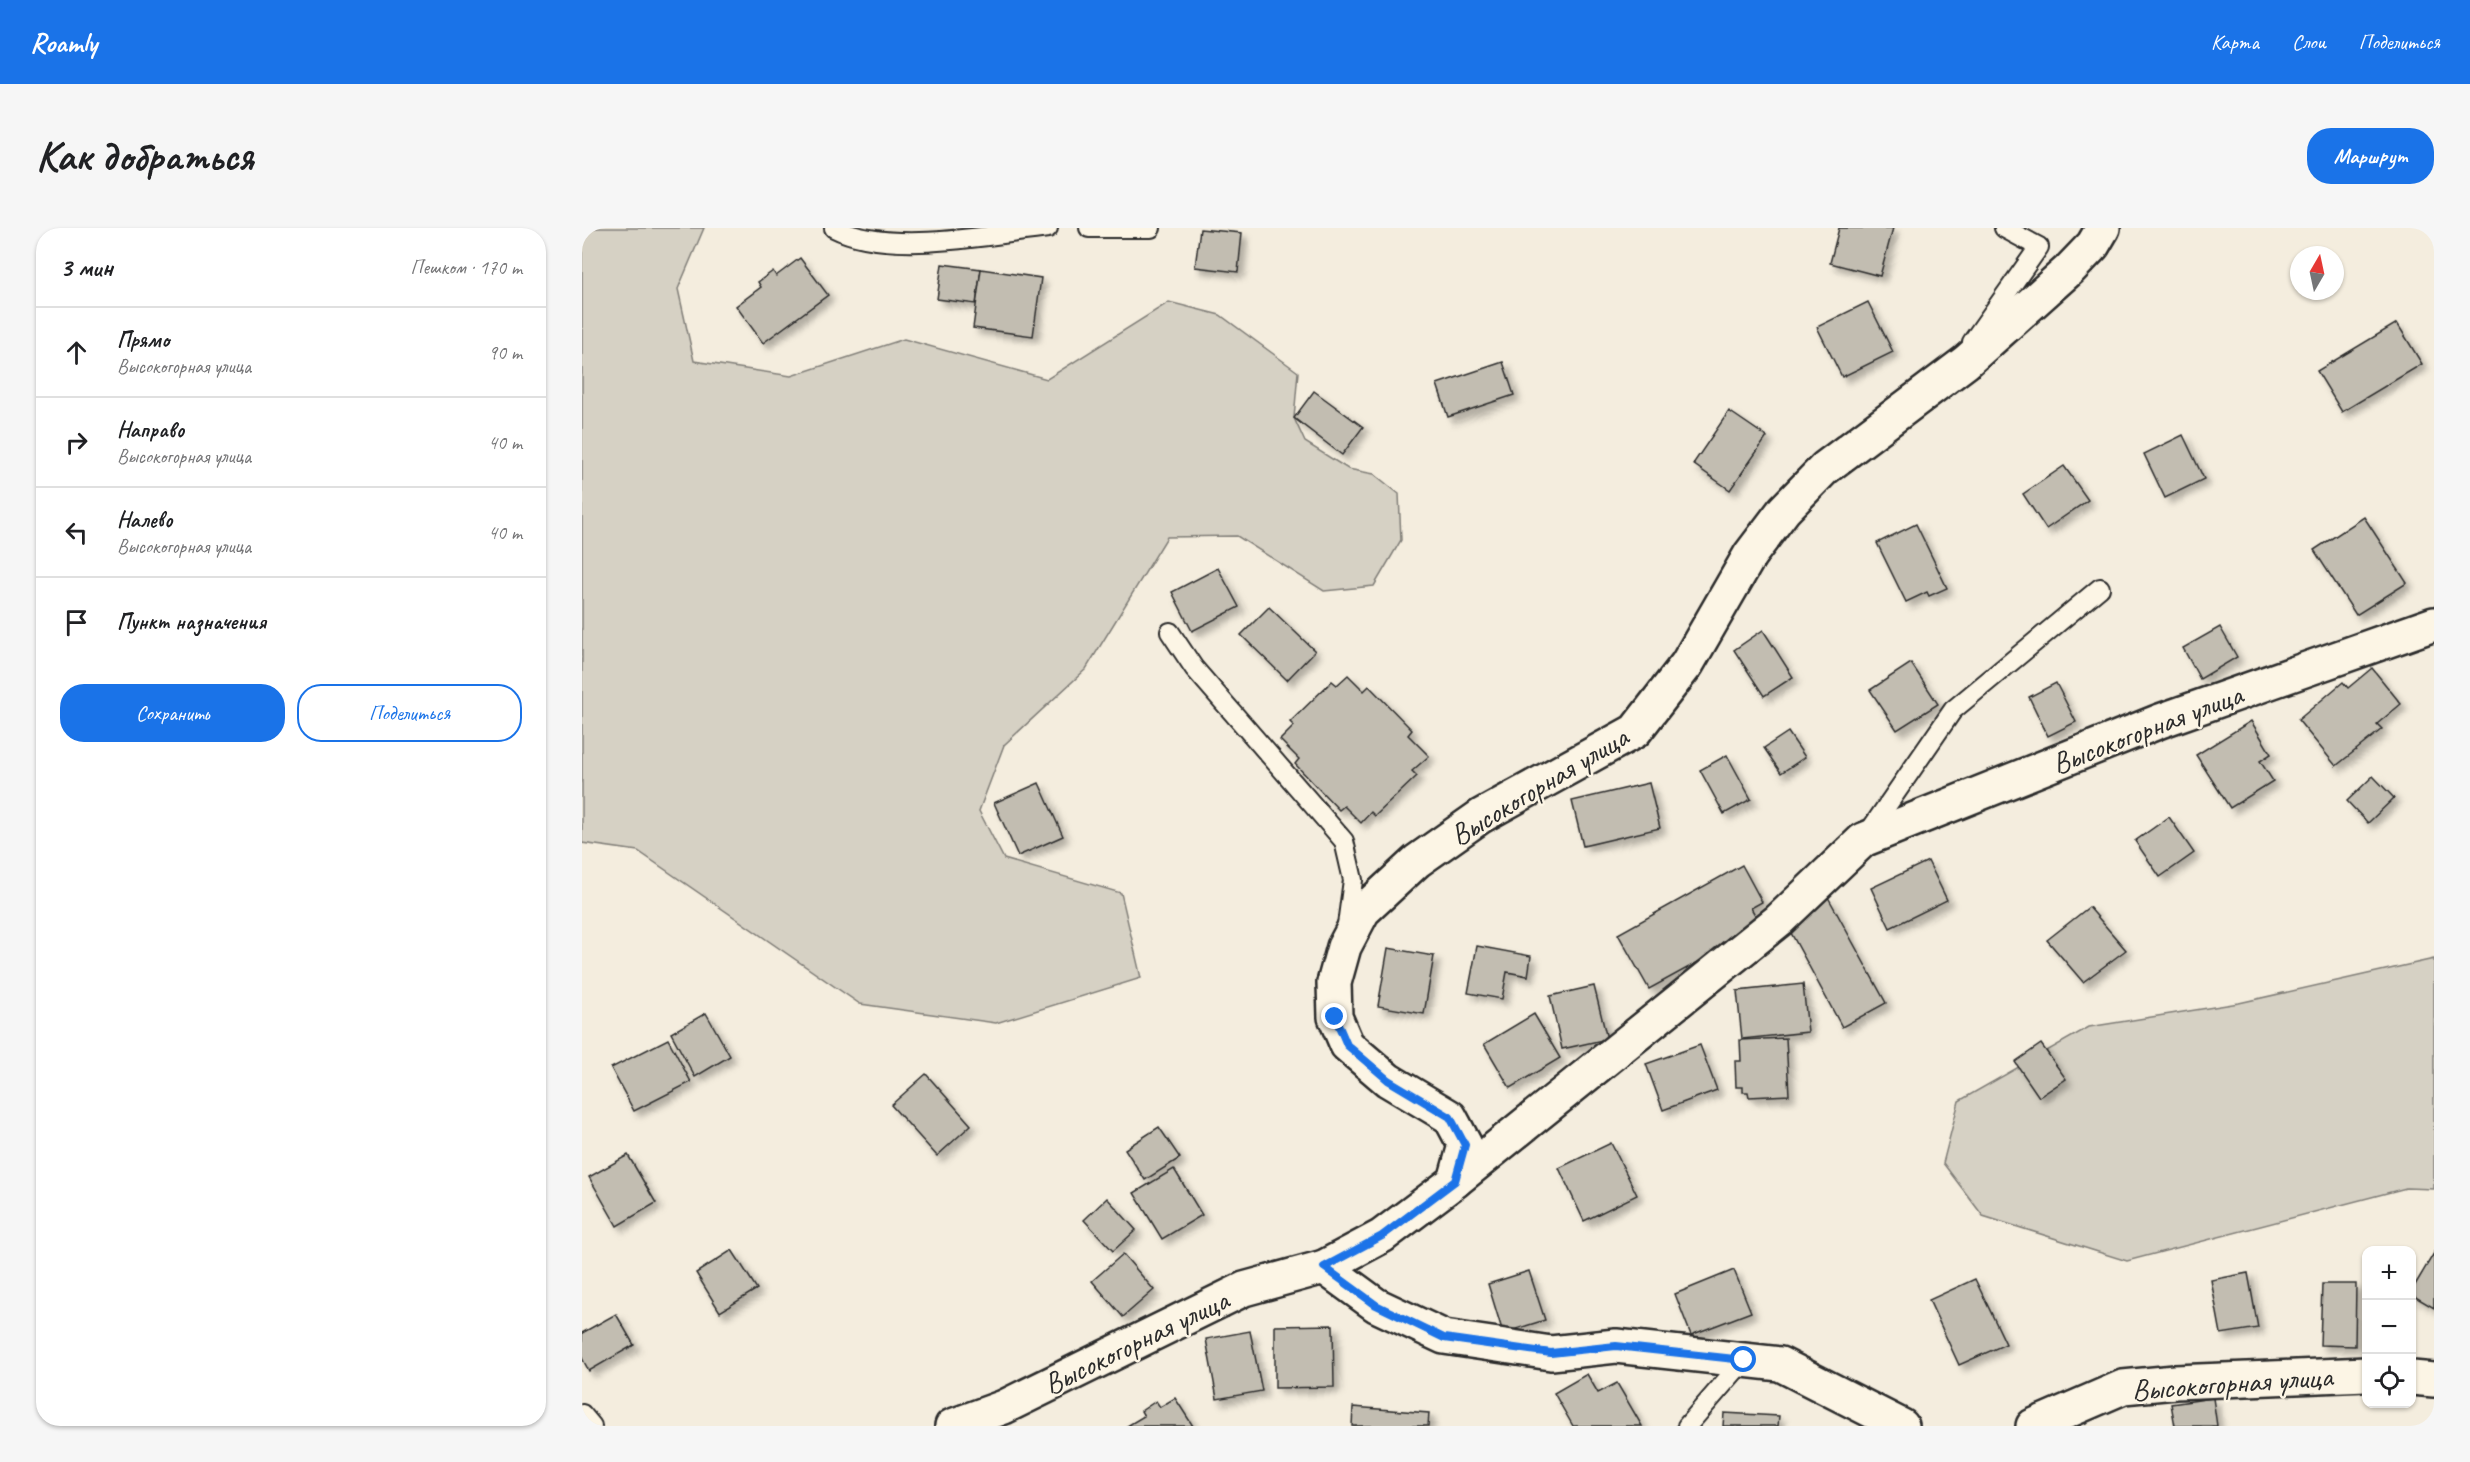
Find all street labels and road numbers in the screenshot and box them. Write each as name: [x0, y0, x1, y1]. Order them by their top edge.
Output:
street label: Высокогорная улица: [2046, 675, 2249, 783]
street label: Высокогорная улица: [1443, 717, 1637, 854]
street label: Высокогорная улица: [1037, 1280, 1236, 1403]
street label: Высокогорная улица: [2130, 1357, 2336, 1409]

